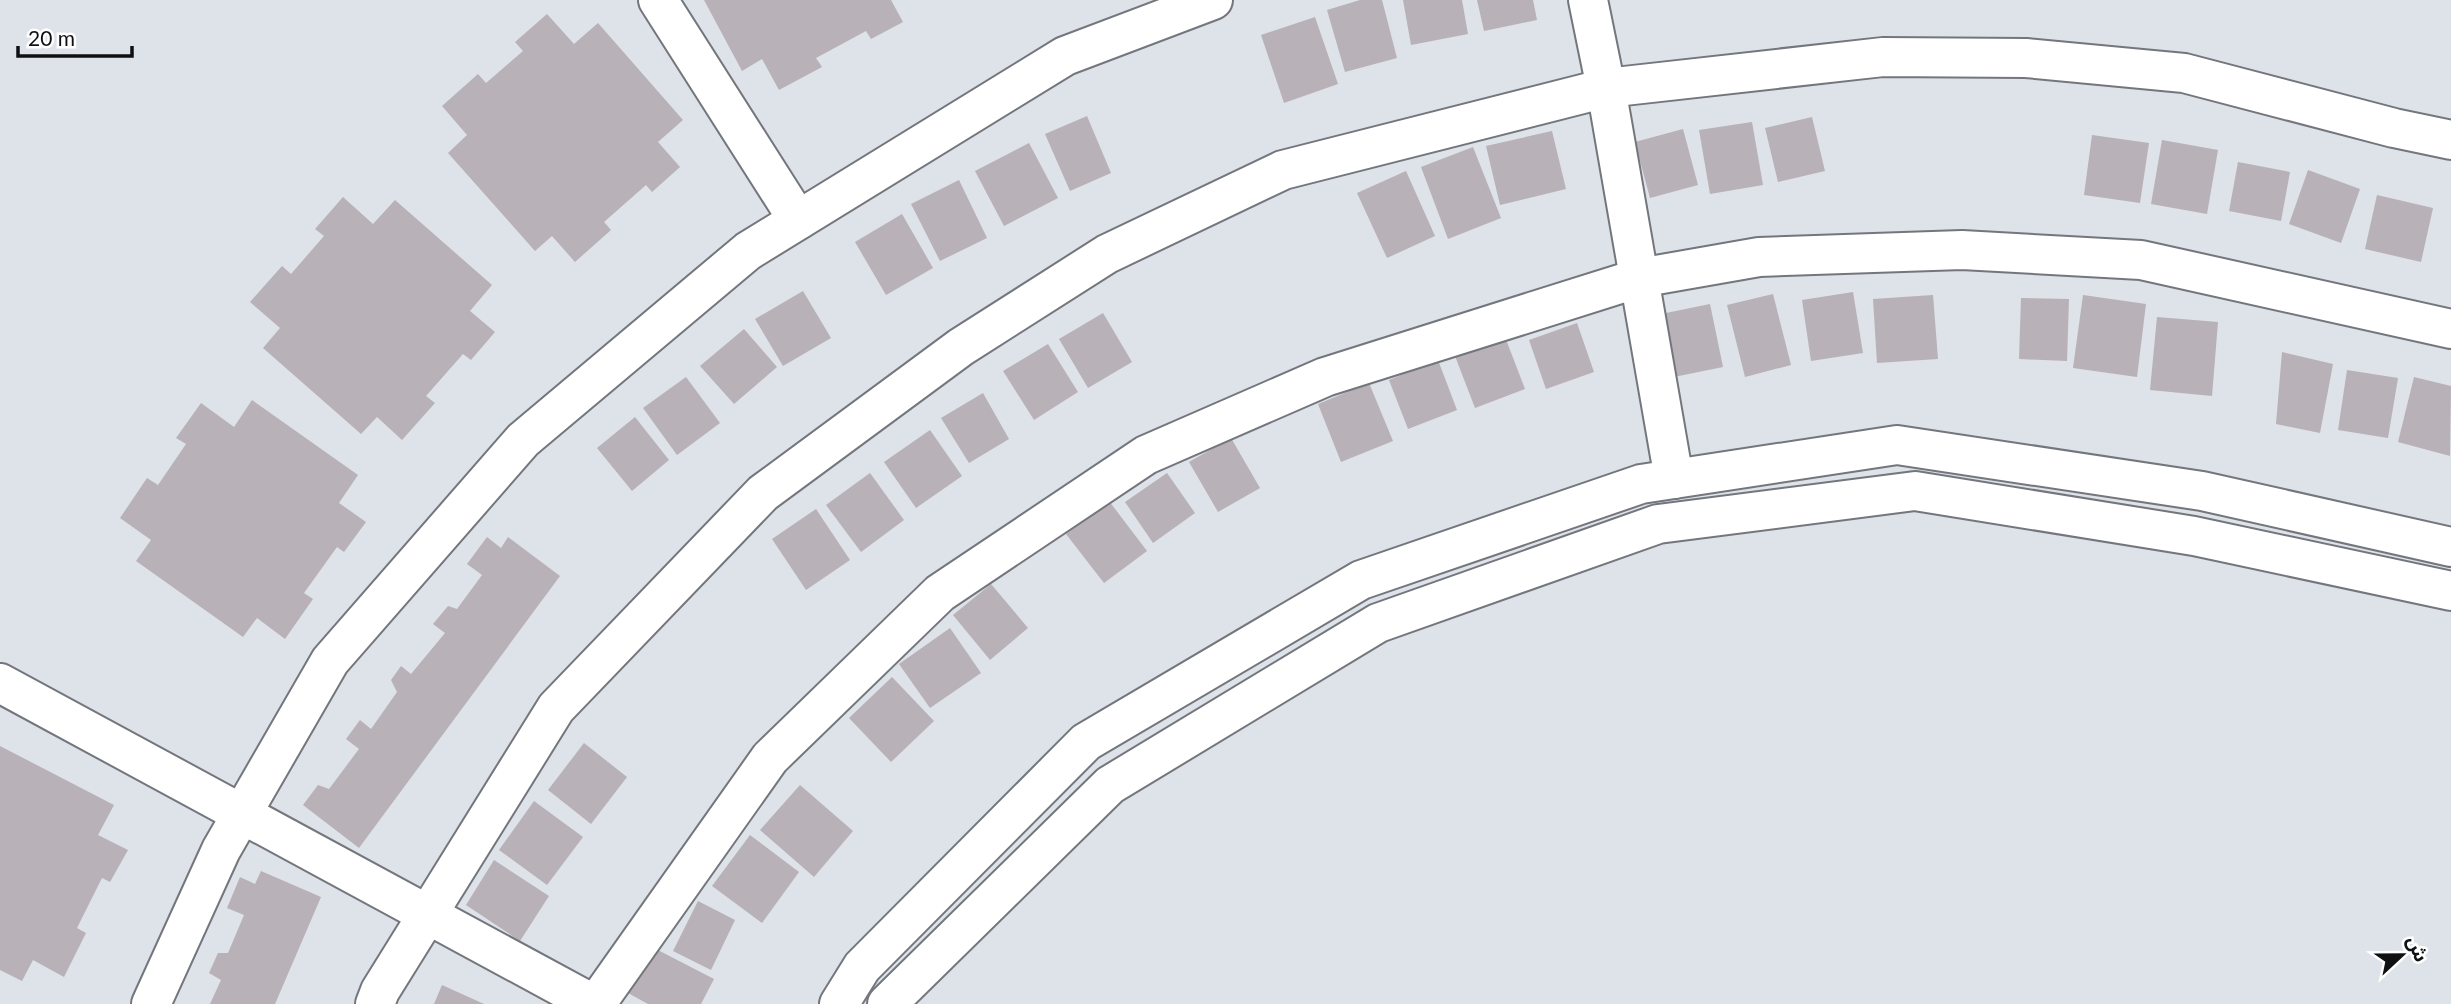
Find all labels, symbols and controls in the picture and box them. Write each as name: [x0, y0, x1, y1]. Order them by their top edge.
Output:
scale bar: [18, 14, 131, 58]
text: 20 m: [28, 25, 75, 50]
north arrow: [2367, 920, 2437, 990]
text: ش: [2403, 932, 2434, 965]

